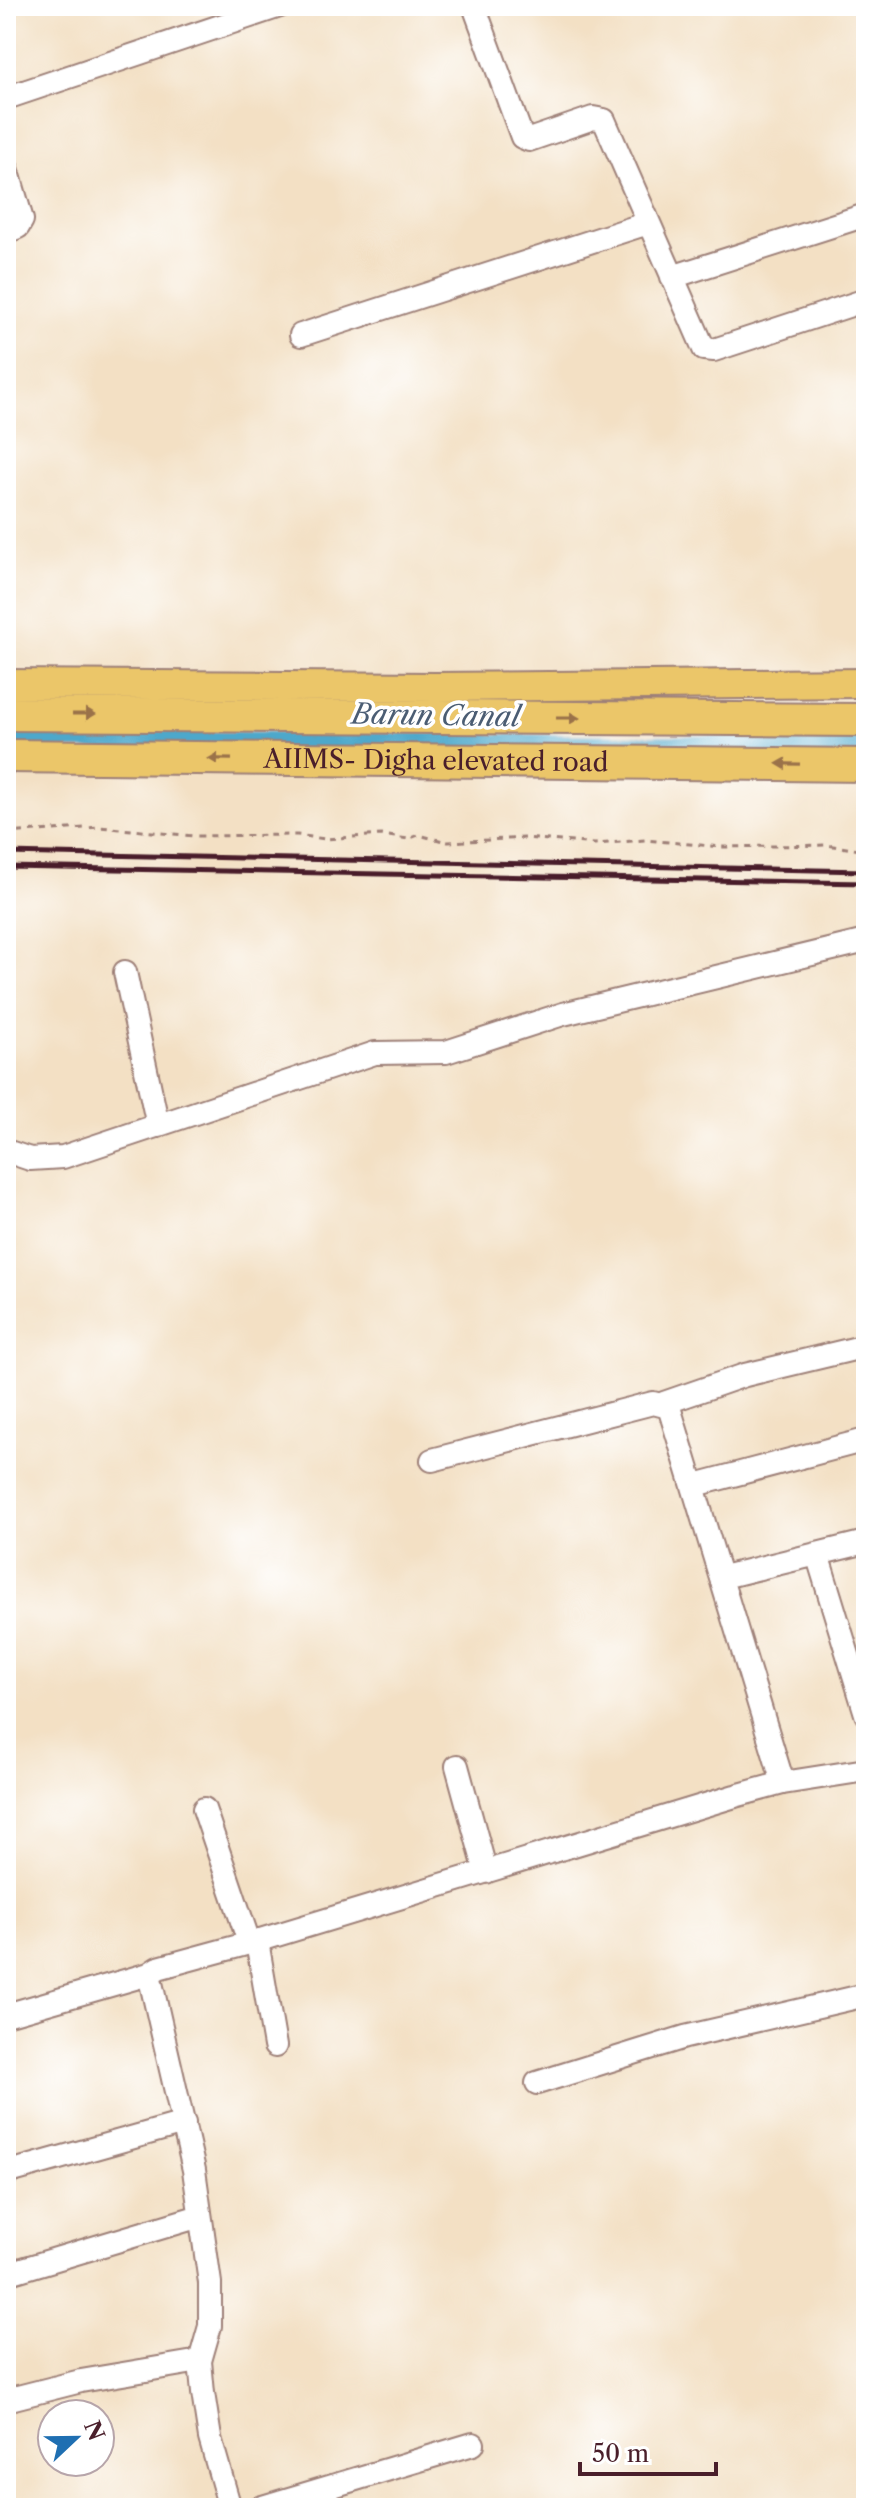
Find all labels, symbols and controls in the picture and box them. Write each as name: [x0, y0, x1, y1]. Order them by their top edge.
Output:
water label: Barun Canal: [349, 696, 524, 734]
one-way arrow: [72, 708, 97, 720]
one-way arrow: [556, 712, 581, 724]
street label: AIIMS- Digha elevated road: [262, 743, 609, 778]
one-way arrow: [207, 752, 232, 765]
one-way arrow: [775, 758, 800, 770]
north arrow: [36, 2398, 116, 2478]
text: N: [78, 2417, 110, 2445]
scale bar: [580, 2426, 716, 2476]
text: 50 m: [592, 2439, 649, 2468]

